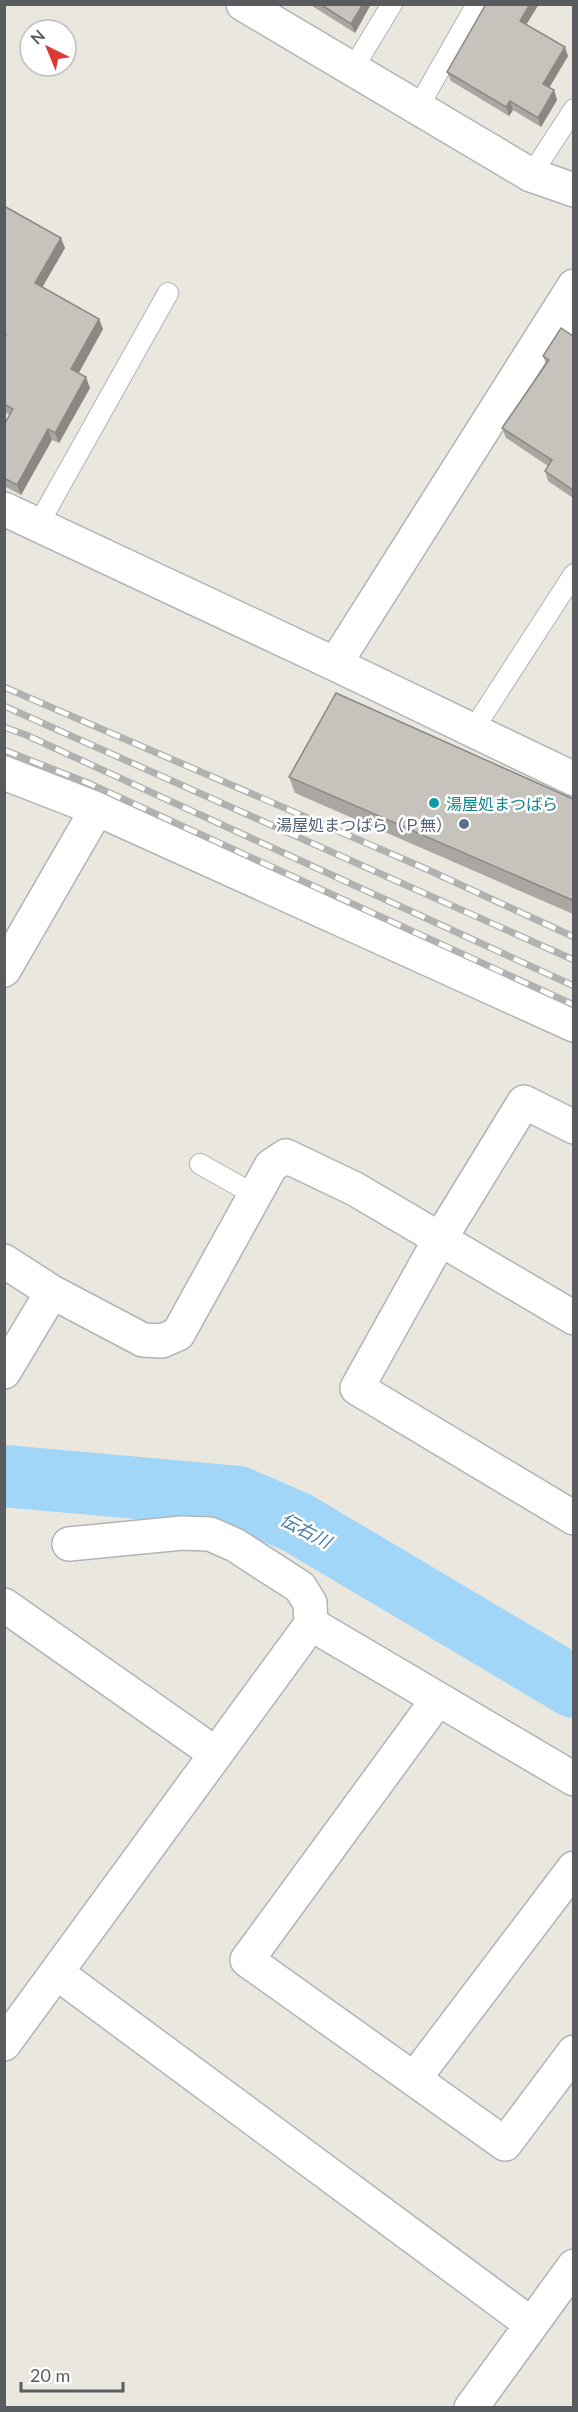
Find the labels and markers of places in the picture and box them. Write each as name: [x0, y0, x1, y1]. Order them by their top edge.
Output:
place label: 湯屋処まつばら: [446, 794, 558, 813]
marker: 湯屋処まつばら: [427, 796, 441, 810]
place label: 湯屋処まつばら（Ｐ無）: [276, 815, 452, 834]
marker: 湯屋処まつばら（Ｐ無）: [457, 817, 471, 831]

